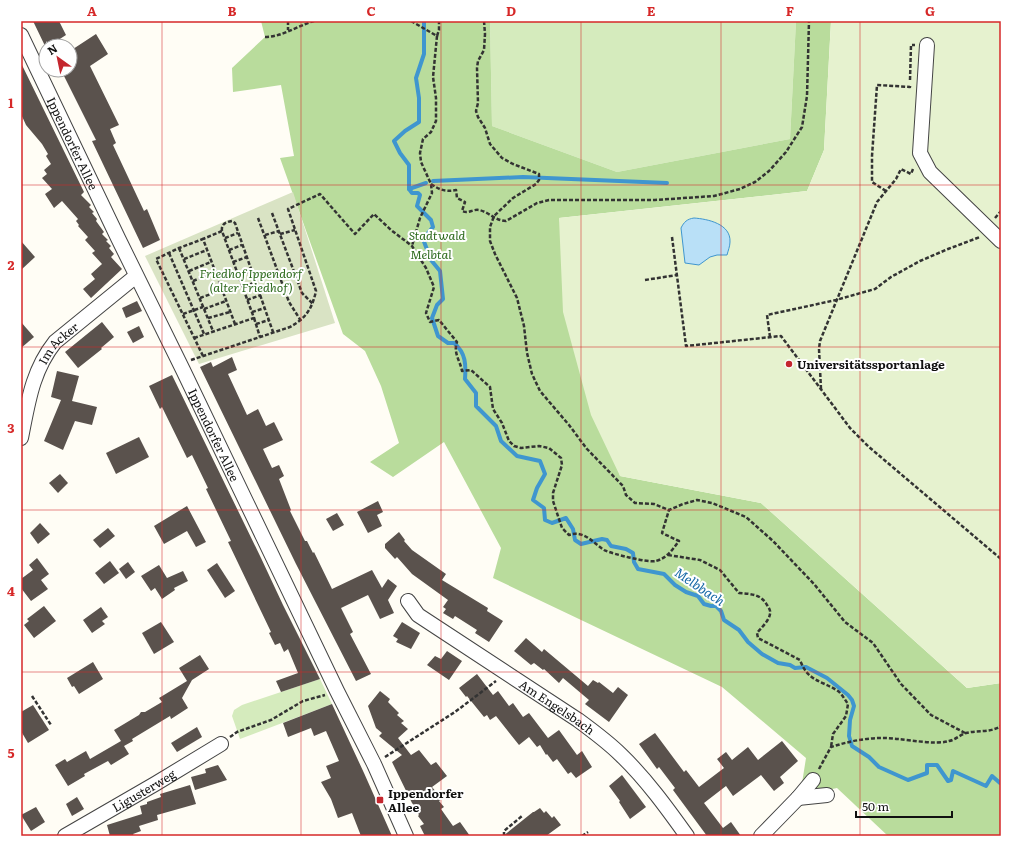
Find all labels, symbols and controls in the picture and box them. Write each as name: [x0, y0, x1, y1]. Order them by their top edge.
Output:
text: A: [87, 1, 97, 20]
text: B: [228, 1, 237, 20]
text: C: [366, 1, 376, 20]
text: D: [506, 1, 516, 20]
text: E: [647, 1, 656, 20]
text: F: [786, 1, 794, 20]
text: G: [925, 1, 935, 20]
north arrow: [38, 38, 78, 78]
text: N: [44, 40, 60, 58]
text: 1: [8, 93, 14, 112]
street label: Ippendorfer Allee: [43, 94, 103, 193]
park label: Stadtwald: [409, 226, 465, 244]
park label: Melbtal: [410, 245, 452, 263]
text: 2: [8, 255, 15, 274]
park label: Friedhof Ippendorf (alter Friedhof): [200, 264, 304, 296]
street label: Im Acker: [33, 318, 82, 368]
place label: Universitätssportanlage: [797, 355, 945, 373]
marker: Universitätssportanlage: [784, 359, 794, 369]
street label: Ippendorfer Allee: [184, 385, 244, 484]
text: 3: [7, 418, 15, 437]
water label: Melbbach: [671, 562, 729, 610]
text: 4: [7, 581, 15, 600]
street label: Am Engelsbach: [516, 675, 599, 739]
text: 5: [7, 743, 15, 762]
street label: Ligusterweg: [109, 764, 179, 816]
place label: Ippendorfer Allee: [388, 784, 464, 816]
scale bar: [856, 793, 952, 819]
marker: Ippendorfer Allee: [375, 795, 385, 805]
text: 50 m: [862, 797, 889, 815]

